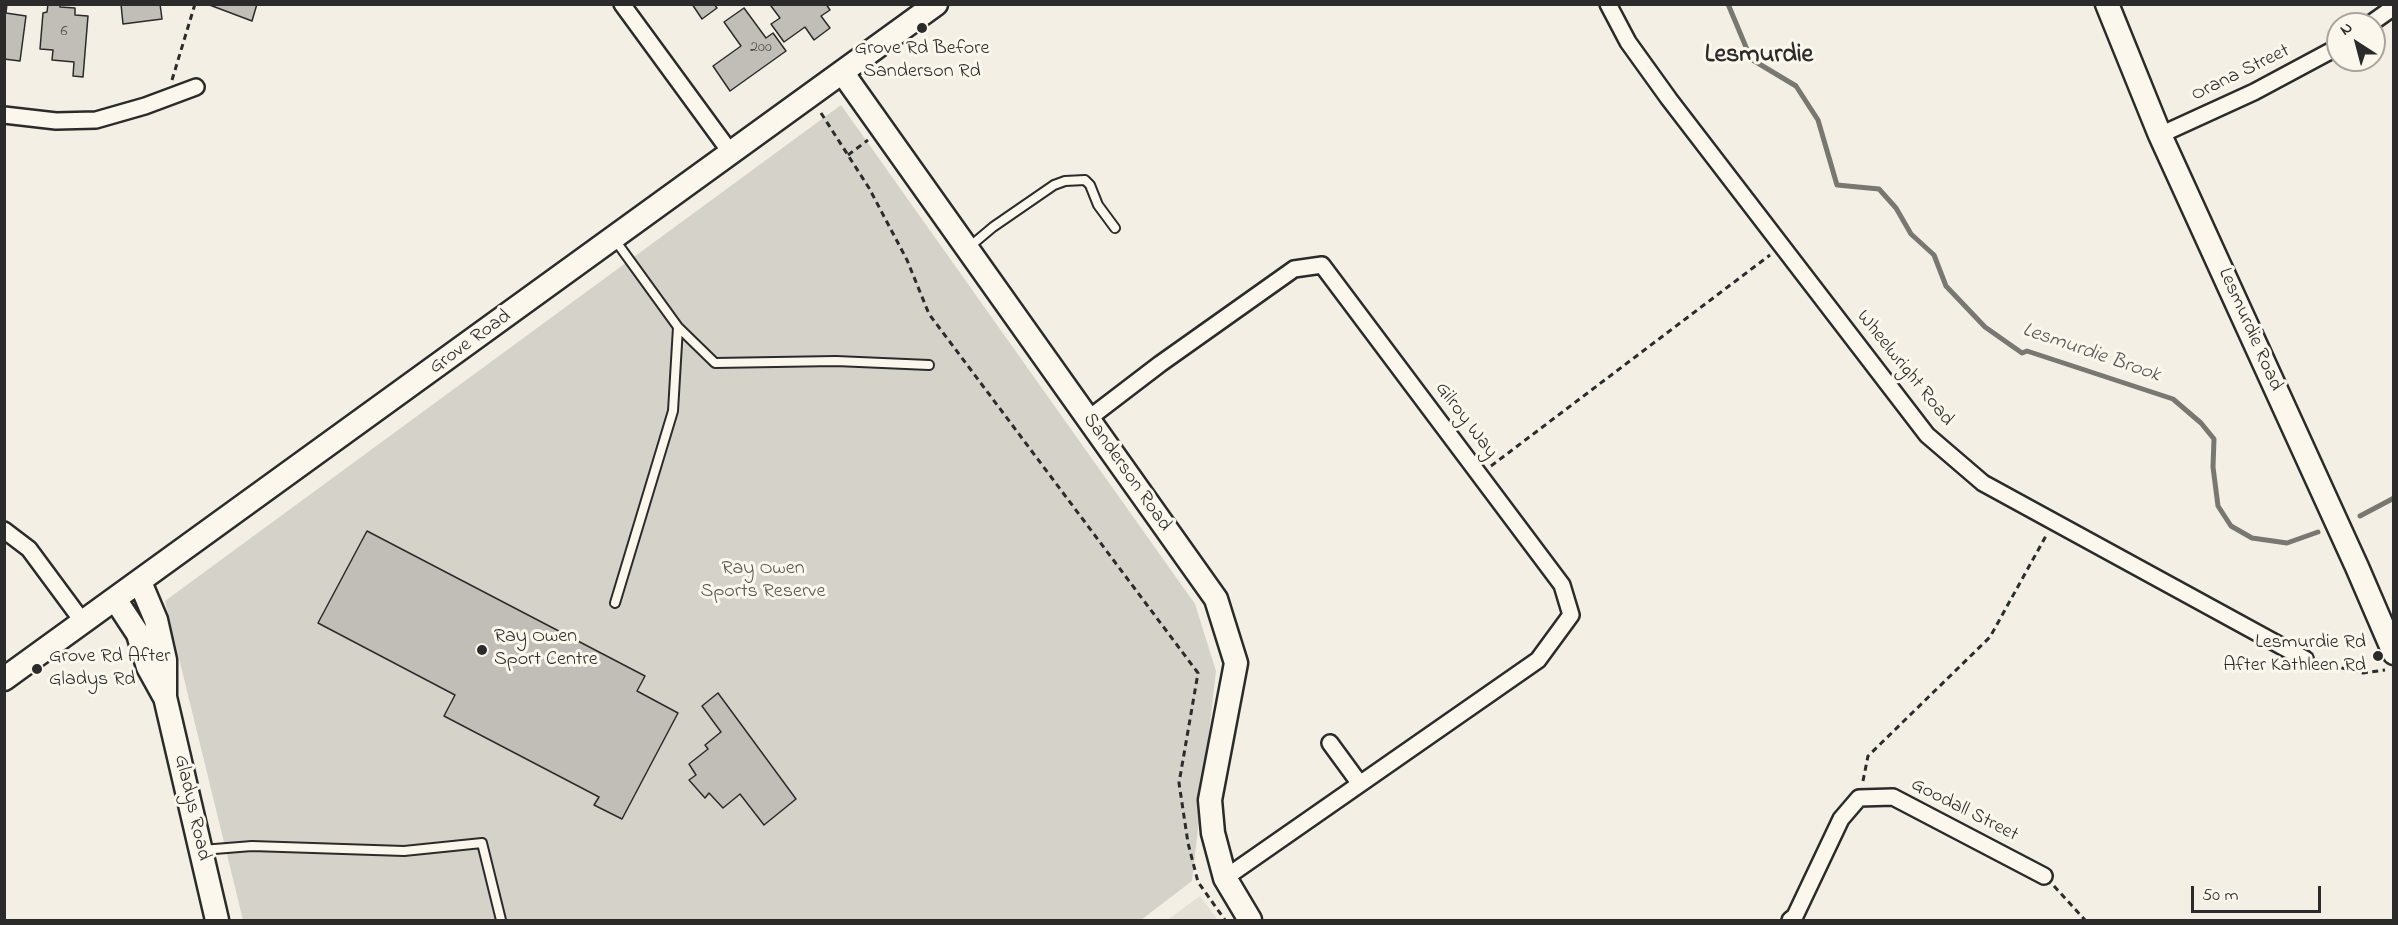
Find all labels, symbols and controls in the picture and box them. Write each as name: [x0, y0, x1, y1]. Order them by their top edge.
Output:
north arrow: [2326, 12, 2386, 72]
text: N: [2335, 16, 2358, 42]
marker: Grove Rd Before Sanderson Rd: [915, 21, 929, 35]
house number: 6: [60, 22, 68, 42]
house number: 200: [750, 38, 772, 58]
place label: Grove Rd Before Sanderson Rd: [855, 38, 989, 85]
street label: Orana Street: [2188, 40, 2294, 108]
district label: Lesmurdie: [1705, 41, 1813, 73]
street label: Lesmurdie Road: [2211, 265, 2287, 395]
street label: Grove Road: [426, 305, 516, 381]
street label: Wheelwright Road: [1850, 306, 1958, 432]
water label: Lesmurdie Brook: [2019, 319, 2163, 389]
street label: Gilroy Way: [1428, 378, 1502, 464]
street label: Sanderson Road: [1076, 409, 1176, 537]
park label: Ray Owen Sports Reserve: [701, 558, 825, 605]
place label: Ray Owen Sport Centre: [494, 626, 598, 673]
place label: Lesmurdie Rd After Kathleen Rd: [2223, 632, 2366, 679]
marker: Ray Owen Sport Centre: [475, 643, 489, 657]
place label: Grove Rd After Gladys Rd: [49, 646, 170, 693]
marker: Lesmurdie Rd After Kathleen Rd: [2371, 649, 2385, 663]
marker: Grove Rd After Gladys Rd: [30, 662, 44, 676]
street label: Gladys Road: [167, 753, 215, 863]
street label: Goodall Street: [1906, 774, 2022, 848]
scale bar: [2194, 874, 2324, 912]
text: 50 m: [2202, 883, 2239, 909]

